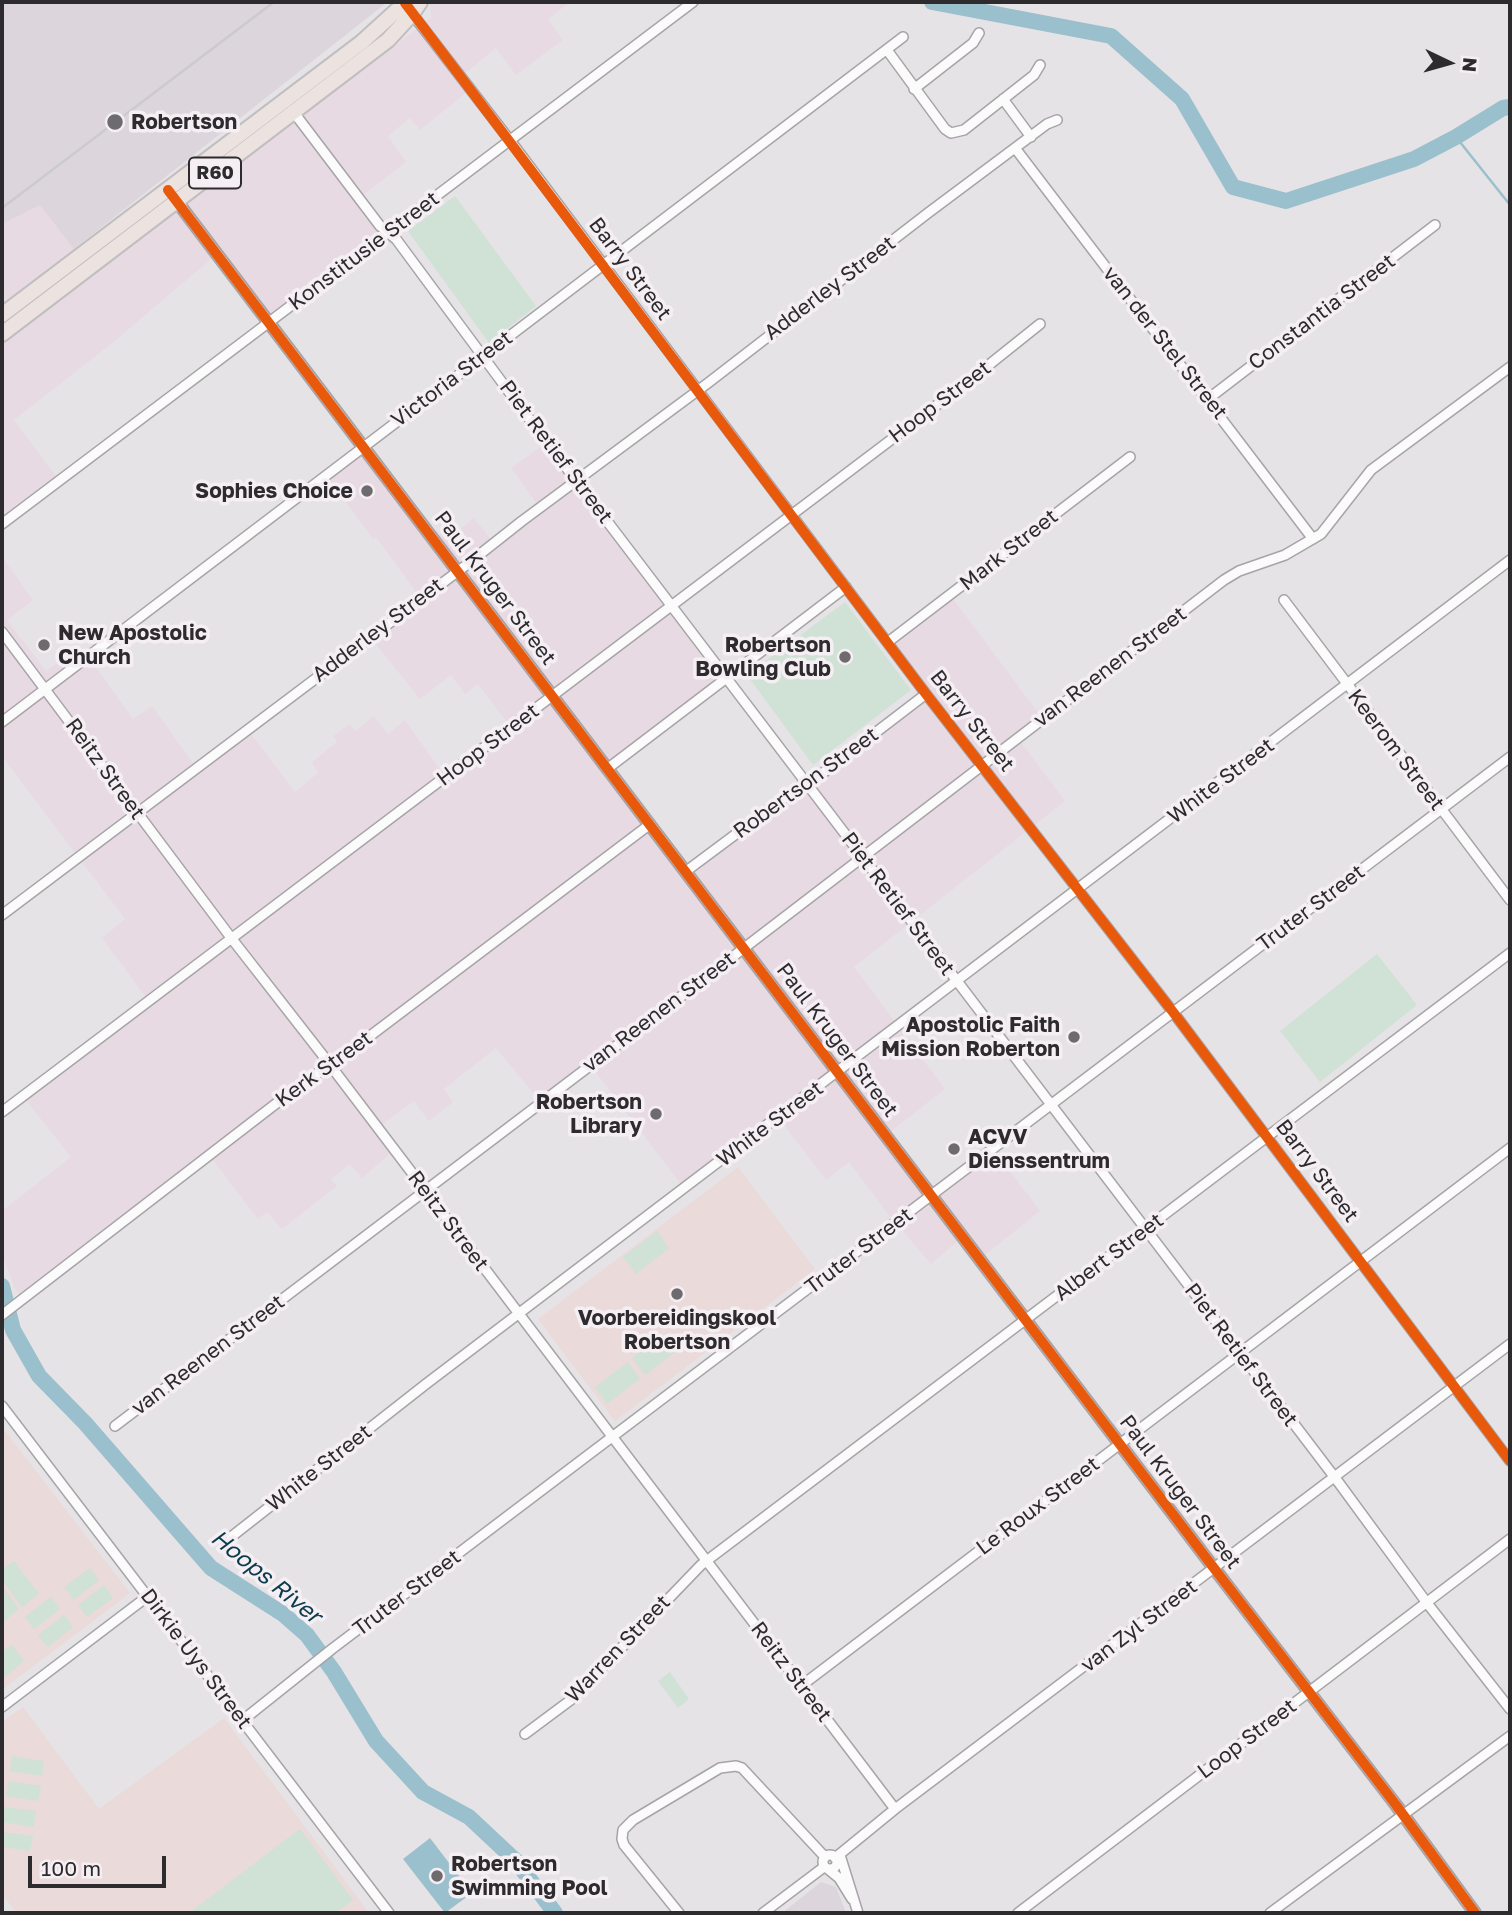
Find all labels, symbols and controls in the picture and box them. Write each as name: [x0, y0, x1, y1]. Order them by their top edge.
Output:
north arrow: [1414, 28, 1484, 98]
text: N: [1458, 57, 1483, 73]
place label: Robertson: [131, 109, 237, 135]
marker: Robertson: [105, 112, 125, 132]
road number: R60: [189, 158, 241, 188]
street label: Konstitusie Street: [284, 186, 444, 316]
street label: Barry Street: [583, 213, 677, 325]
street label: Adderley Street: [760, 231, 900, 345]
street label: Constantia Street: [1244, 249, 1400, 375]
street label: van der Stel Street: [1097, 261, 1233, 425]
street label: Victoria Street: [386, 325, 518, 433]
street label: Hoop Street: [884, 355, 996, 449]
street label: Piet Retief Street: [494, 376, 618, 528]
place label: Sophies Choice: [195, 478, 353, 504]
marker: Sophies Choice: [359, 483, 375, 499]
street label: Mark Street: [955, 504, 1063, 596]
street label: Paul Kruger Street: [429, 506, 561, 670]
street label: Adderley Street: [308, 573, 448, 687]
street label: van Reenen Street: [1029, 601, 1191, 733]
place label: New Apostolic Church: [58, 620, 207, 670]
place label: Robertson Bowling Club: [695, 632, 831, 682]
marker: New Apostolic Church: [36, 637, 52, 653]
marker: Robertson Bowling Club: [837, 649, 853, 665]
street label: Barry Street: [924, 665, 1020, 777]
street label: Keerom Street: [1342, 685, 1450, 815]
street label: Hoop Street: [432, 698, 544, 792]
street label: Reitz Street: [60, 714, 150, 824]
street label: Robertson Street: [729, 722, 883, 844]
street label: White Street: [1163, 733, 1279, 829]
street label: Piet Retief Street: [836, 828, 960, 980]
street label: Truter Street: [1252, 859, 1370, 957]
street label: van Reenen Street: [578, 946, 740, 1078]
street label: Paul Kruger Street: [771, 958, 903, 1122]
place label: Apostolic Faith Mission Roberton: [881, 1012, 1060, 1062]
street label: Kerk Street: [271, 1025, 377, 1113]
marker: Apostolic Faith Mission Roberton: [1066, 1029, 1082, 1045]
street label: White Street: [712, 1076, 828, 1172]
place label: Robertson Library: [536, 1089, 642, 1139]
marker: Robertson Library: [648, 1106, 664, 1122]
street label: Barry Street: [1270, 1115, 1364, 1227]
place label: ACVV Dienssentrum: [968, 1124, 1110, 1174]
marker: ACVV Dienssentrum: [946, 1141, 962, 1157]
street label: Reitz Street: [402, 1166, 494, 1276]
street label: Truter Street: [800, 1202, 918, 1300]
street label: Albert Street: [1050, 1208, 1168, 1306]
street label: Piet Retief Street: [1179, 1279, 1303, 1431]
marker: Voorbereidingskool Robertson: [669, 1286, 685, 1302]
street label: van Reenen Street: [127, 1289, 289, 1421]
place label: Voorbereidingskool Robertson: [578, 1305, 776, 1355]
street label: Paul Kruger Street: [1114, 1410, 1246, 1574]
street label: White Street: [261, 1419, 377, 1517]
street label: Le Roux Street: [972, 1452, 1104, 1560]
water label: Hoops River: [205, 1524, 327, 1630]
street label: Truter Street: [348, 1544, 466, 1642]
street label: van Zyl Street: [1076, 1574, 1202, 1678]
street label: Dirkie Uys Street: [135, 1584, 257, 1734]
street label: Warren Street: [560, 1590, 676, 1708]
street label: Reitz Street: [745, 1617, 837, 1727]
street label: Loop Street: [1193, 1694, 1301, 1784]
scale bar: [32, 1842, 170, 1886]
place label: Robertson Swimming Pool: [451, 1851, 608, 1901]
text: 100 m: [41, 1855, 101, 1881]
marker: Robertson Swimming Pool: [429, 1868, 445, 1884]

